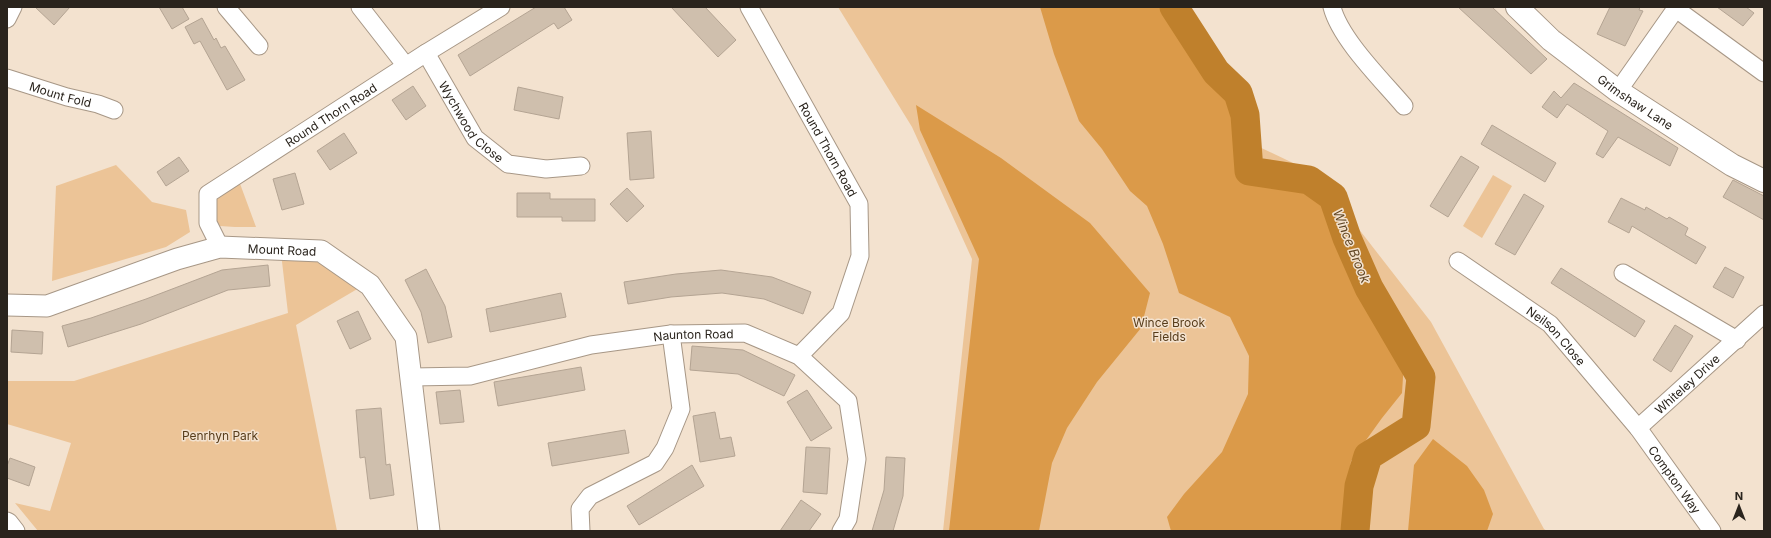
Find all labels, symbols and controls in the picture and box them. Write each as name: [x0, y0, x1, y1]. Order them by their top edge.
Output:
street label: Grimshaw Lane: [1595, 71, 1676, 132]
street label: Mount Fold: [28, 78, 93, 110]
street label: Wychwood Close: [436, 78, 507, 165]
street label: Round Thorn Road: [282, 80, 379, 150]
street label: Round Thorn Road: [796, 99, 861, 199]
water label: Wince Brook: [1330, 207, 1374, 286]
street label: Mount Road: [248, 241, 317, 258]
street label: Neilson Close: [1524, 303, 1589, 368]
park label: Wince Brook Fields: [1133, 315, 1206, 344]
street label: Naunton Road: [652, 326, 734, 344]
street label: Whiteley Drive: [1651, 351, 1722, 417]
park label: Penrhyn Park: [182, 428, 259, 443]
street label: Compton Way: [1646, 443, 1704, 516]
north arrow: [1719, 486, 1759, 526]
text: N: [1735, 489, 1743, 503]

